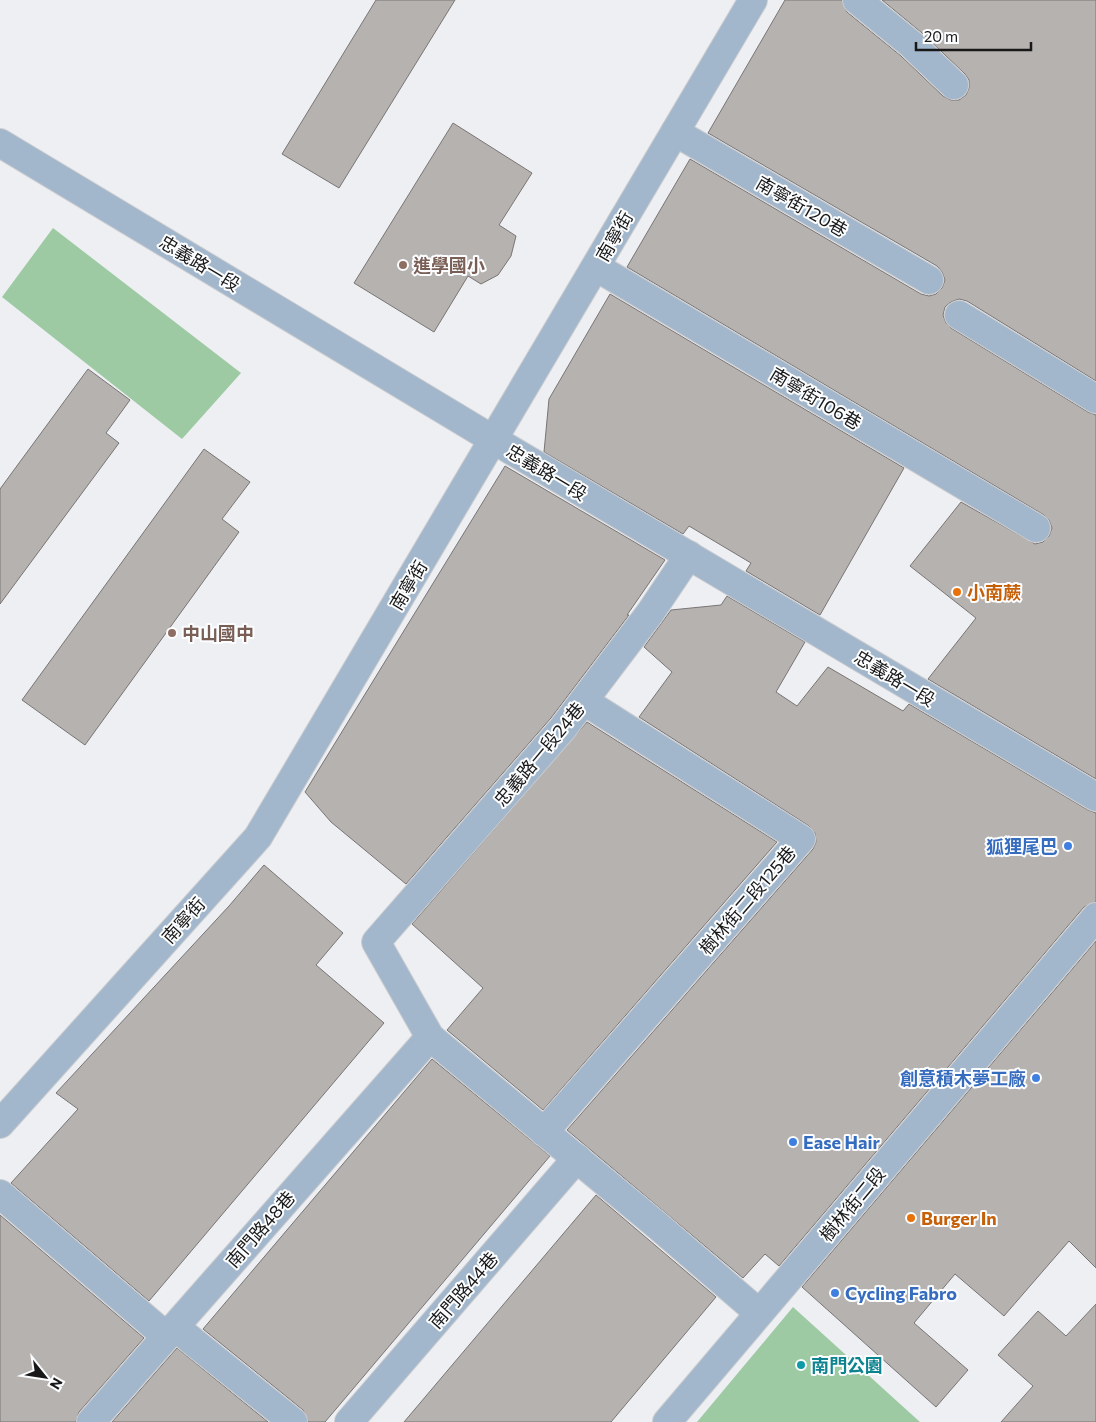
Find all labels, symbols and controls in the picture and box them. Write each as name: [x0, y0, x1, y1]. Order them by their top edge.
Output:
scale bar: [916, 20, 1031, 52]
text: 20 m: [924, 27, 958, 45]
street label: 南寧街120巷: [753, 171, 851, 241]
street label: 南寧街: [591, 207, 637, 265]
street label: 忠義路一段: [156, 230, 244, 296]
place label: 進學國小: [413, 254, 485, 276]
marker: 進學國小: [397, 259, 409, 271]
street label: 南寧街106巷: [766, 362, 866, 434]
street label: 忠義路一段: [503, 439, 591, 505]
street label: 南寧街: [385, 556, 431, 614]
place label: 小南蕨: [967, 581, 1021, 603]
marker: 小南蕨: [951, 586, 963, 598]
place label: 中山國中: [182, 622, 254, 644]
marker: 中山國中: [166, 627, 178, 639]
street label: 忠義路一段: [851, 645, 939, 711]
street label: 忠義路一段24巷: [489, 698, 589, 810]
place label: 狐狸尾巴: [986, 835, 1058, 857]
marker: 狐狸尾巴: [1062, 840, 1074, 852]
street label: 樹林街二段125巷: [694, 841, 800, 959]
street label: 南寧街: [157, 893, 209, 947]
place label: 創意積木夢工廠: [900, 1067, 1026, 1089]
marker: 創意積木夢工廠: [1030, 1072, 1042, 1084]
place label: Ease Hair: [803, 1131, 881, 1153]
marker: Ease Hair: [787, 1136, 799, 1148]
street label: 樹林街二段: [815, 1162, 889, 1246]
street label: 南門路48巷: [221, 1186, 299, 1272]
place label: Burger In: [921, 1207, 997, 1229]
marker: Burger In: [905, 1212, 917, 1224]
street label: 南門路44巷: [424, 1247, 502, 1333]
place label: Cycling Fabro: [845, 1282, 957, 1304]
marker: Cycling Fabro: [829, 1287, 841, 1299]
north arrow: [20, 1352, 70, 1402]
place label: 南門公園: [811, 1354, 883, 1376]
marker: 南門公園: [795, 1359, 807, 1371]
text: N: [47, 1375, 67, 1393]

